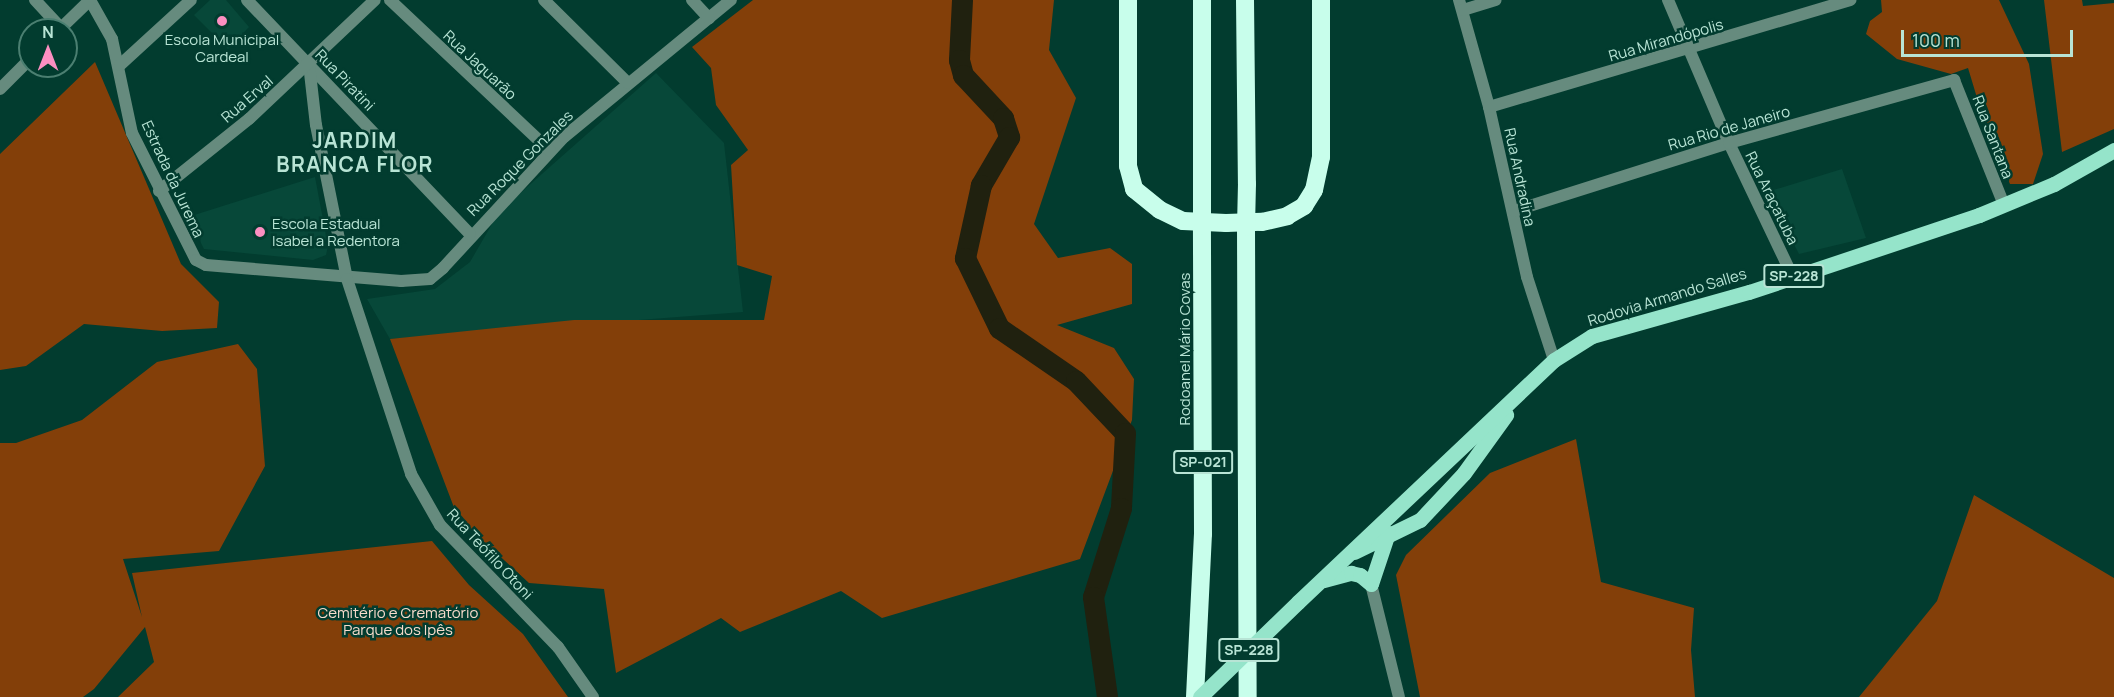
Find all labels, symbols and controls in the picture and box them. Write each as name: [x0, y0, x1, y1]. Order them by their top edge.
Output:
marker: Escola Municipal Cardeal: [215, 14, 229, 28]
street label: Rua Mirandópolis: [1607, 15, 1725, 65]
north arrow: [18, 18, 78, 78]
scale bar: [1904, 18, 2076, 56]
text: N: [42, 21, 54, 43]
street label: Rua Jaguarão: [440, 27, 520, 103]
text: 100 m: [1912, 28, 1960, 52]
place label: Escola Municipal Cardeal: [165, 30, 279, 65]
street label: Rua Piratini: [312, 46, 378, 114]
street label: Rua Erval: [217, 72, 277, 126]
street label: Rua Santana: [1969, 93, 2017, 181]
street label: Rua Rio de Janeiro: [1666, 102, 1792, 154]
street label: Rua Roque Gonzales: [463, 106, 577, 220]
street label: Estrada da Jurema: [138, 118, 208, 240]
street label: Rua Andradina: [1501, 126, 1539, 228]
district label: JARDIM BRANCA FLOR: [276, 127, 434, 177]
street label: Rua Araçatuba: [1742, 149, 1802, 247]
place label: Escola Estadual Isabel a Redentora: [272, 214, 400, 249]
marker: Escola Estadual Isabel a Redentora: [253, 225, 267, 239]
street label: Rodovia Armando Salles: [1585, 264, 1749, 330]
road number: SP-228: [1762, 265, 1826, 287]
street label: Rodoanel Mário Covas: [1176, 273, 1194, 425]
road number: SP-021: [1173, 451, 1233, 473]
street label: Rua Teófilo Otoni: [443, 505, 537, 603]
park label: Cemitério e Crematório Parque dos Ipês: [318, 603, 478, 638]
road number: SP-228: [1218, 639, 1280, 661]

